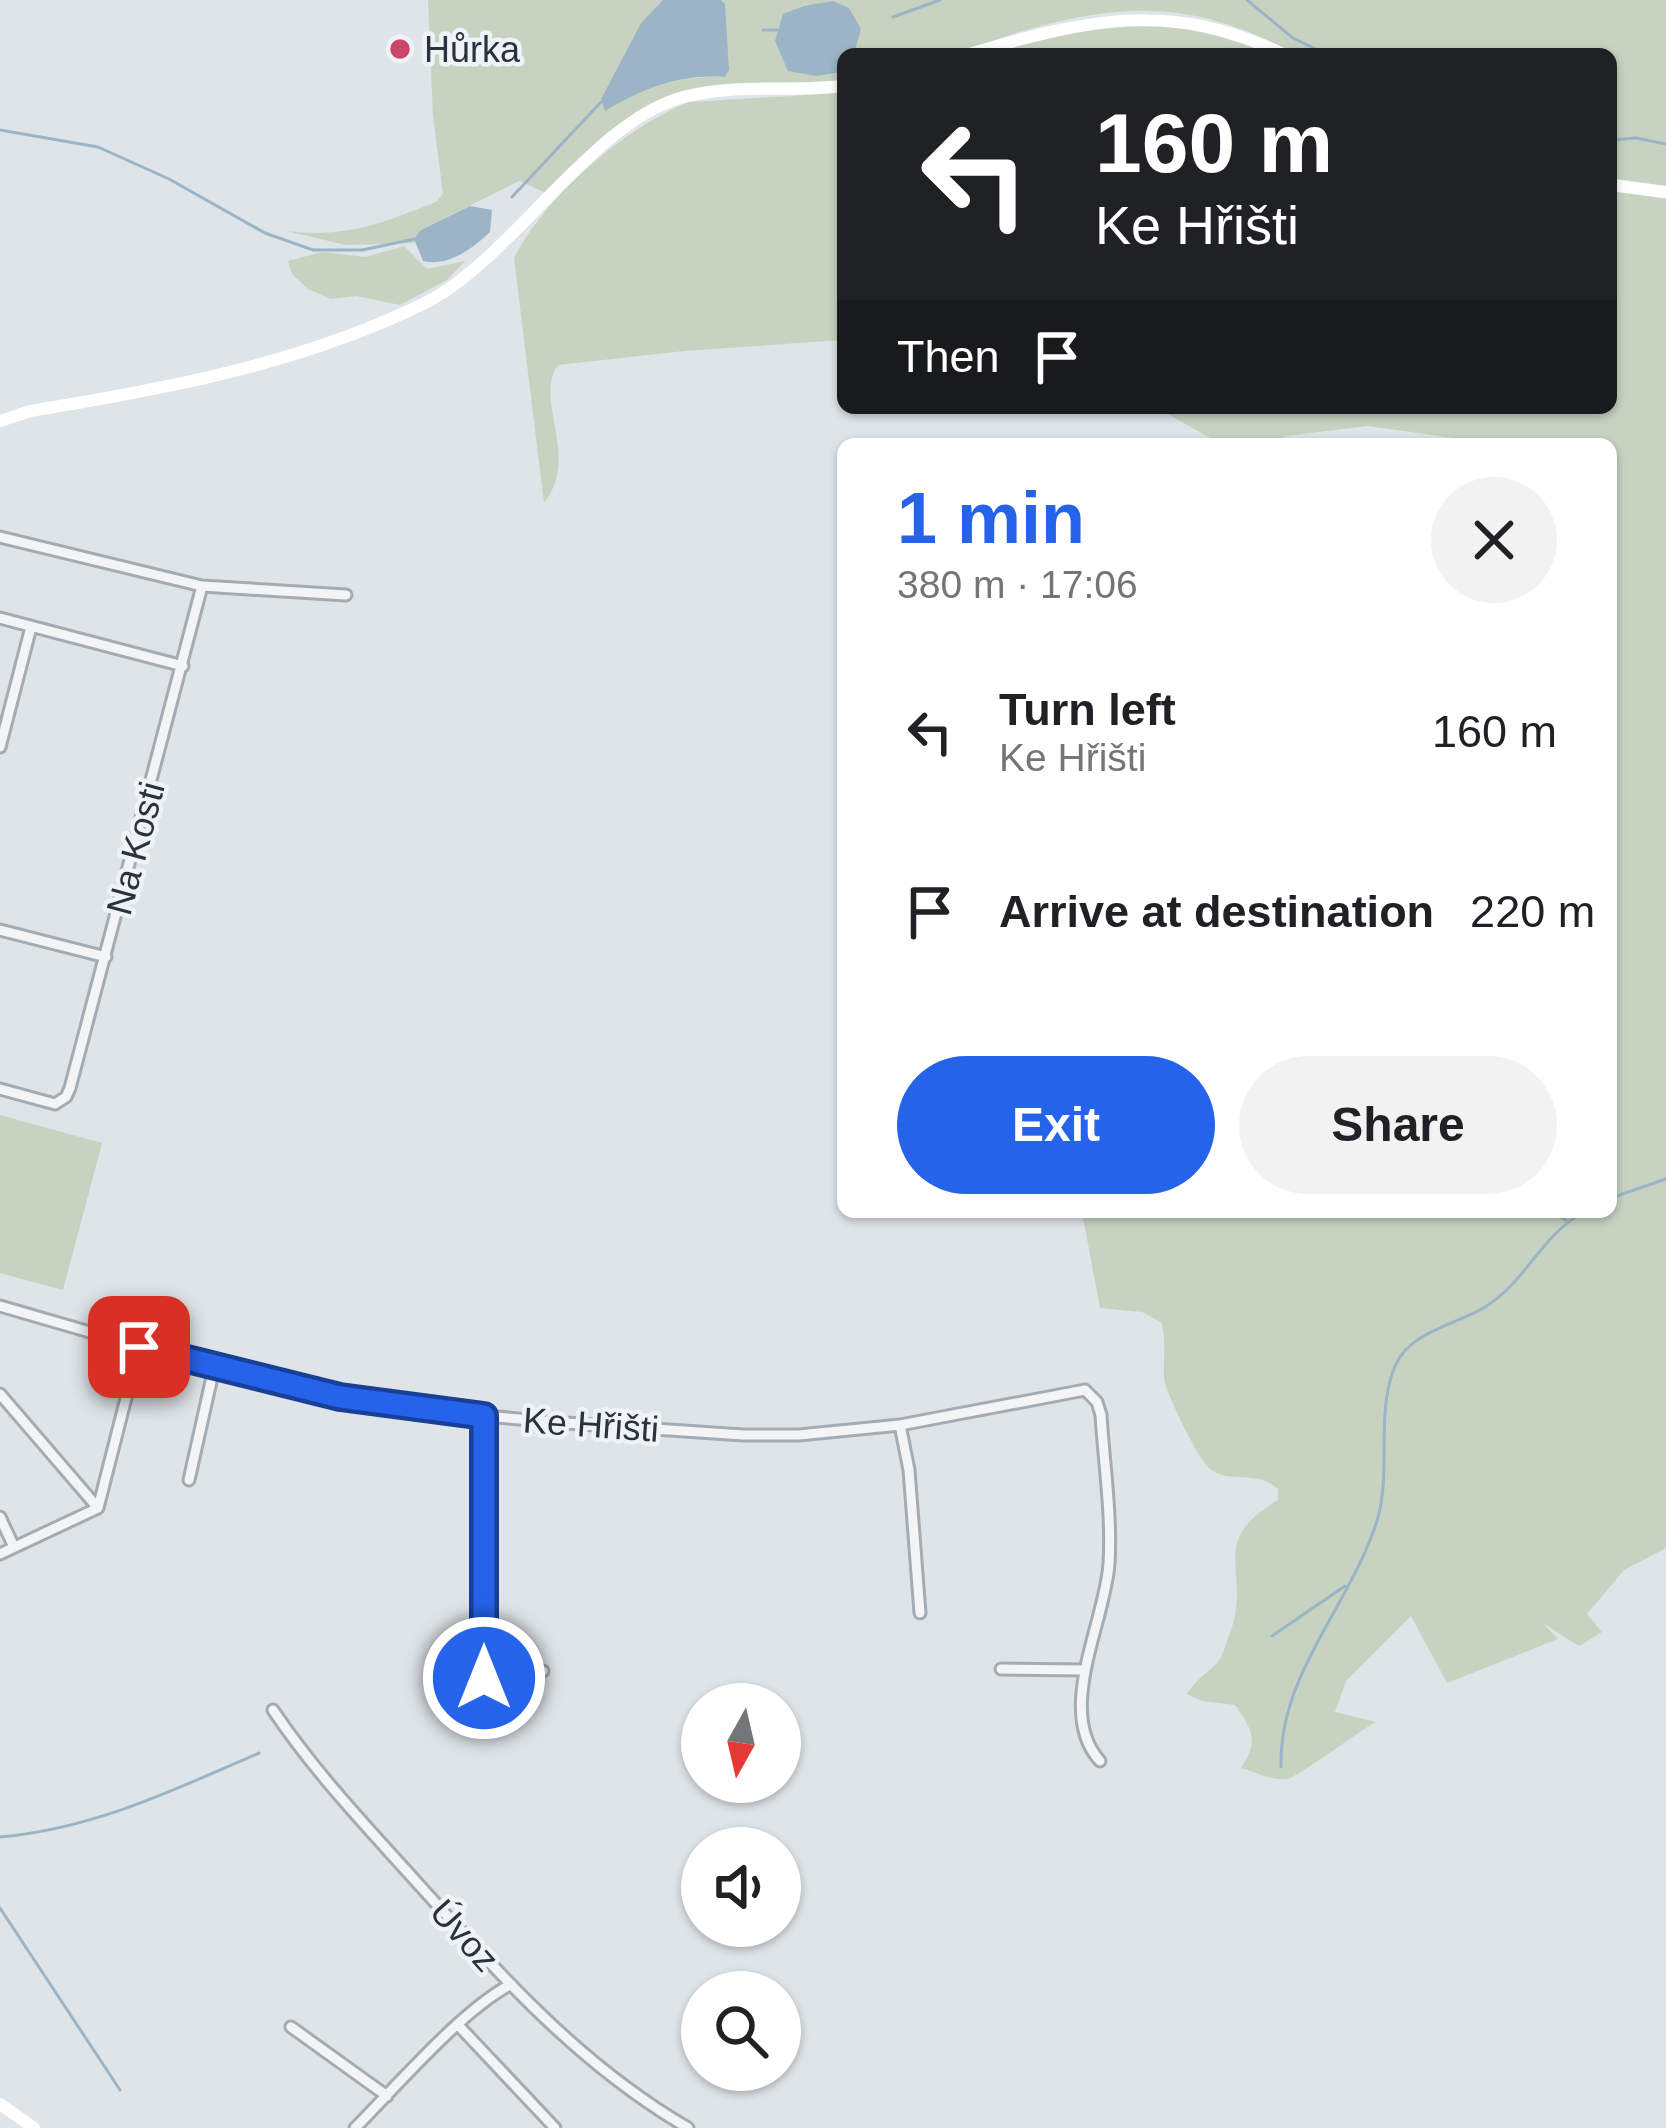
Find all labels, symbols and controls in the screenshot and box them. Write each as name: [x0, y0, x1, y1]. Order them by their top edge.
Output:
place label: Hůrka: [424, 29, 521, 70]
marker: Hůrka: [387, 36, 413, 62]
icon: left: [897, 96, 1053, 252]
text: 160 m: [1095, 96, 1333, 190]
text: Ke Hřišti: [1095, 195, 1299, 255]
icon: arrive: [1024, 324, 1090, 390]
text: Then: [897, 331, 1000, 382]
button: close: [1431, 477, 1557, 603]
text: 1 min: [897, 478, 1085, 558]
text: 380 m · 17:06: [897, 563, 1138, 606]
text: Turn left: [999, 684, 1176, 735]
icon: left: [897, 699, 963, 765]
text: 160 m: [1432, 706, 1557, 757]
text: Ke Hřišti: [999, 736, 1146, 779]
street label: Na Kosti: [98, 777, 173, 919]
icon: arrive: [897, 879, 963, 945]
text: Arrive at destination: [999, 886, 1434, 937]
text: 220 m: [1470, 886, 1595, 937]
button: Exit: [897, 1056, 1215, 1194]
button: Share: [1239, 1056, 1557, 1194]
pin: [88, 1296, 190, 1398]
icon: arrive: [106, 1314, 172, 1380]
street label: Ke Hřišti: [522, 1399, 660, 1450]
position arrow: [421, 1615, 547, 1741]
north arrow: [681, 1683, 801, 1803]
map controls: [681, 1683, 801, 2091]
button: sound: [681, 1827, 801, 1947]
street label: Úvoz: [422, 1891, 507, 1980]
button: search: [681, 1971, 801, 2091]

